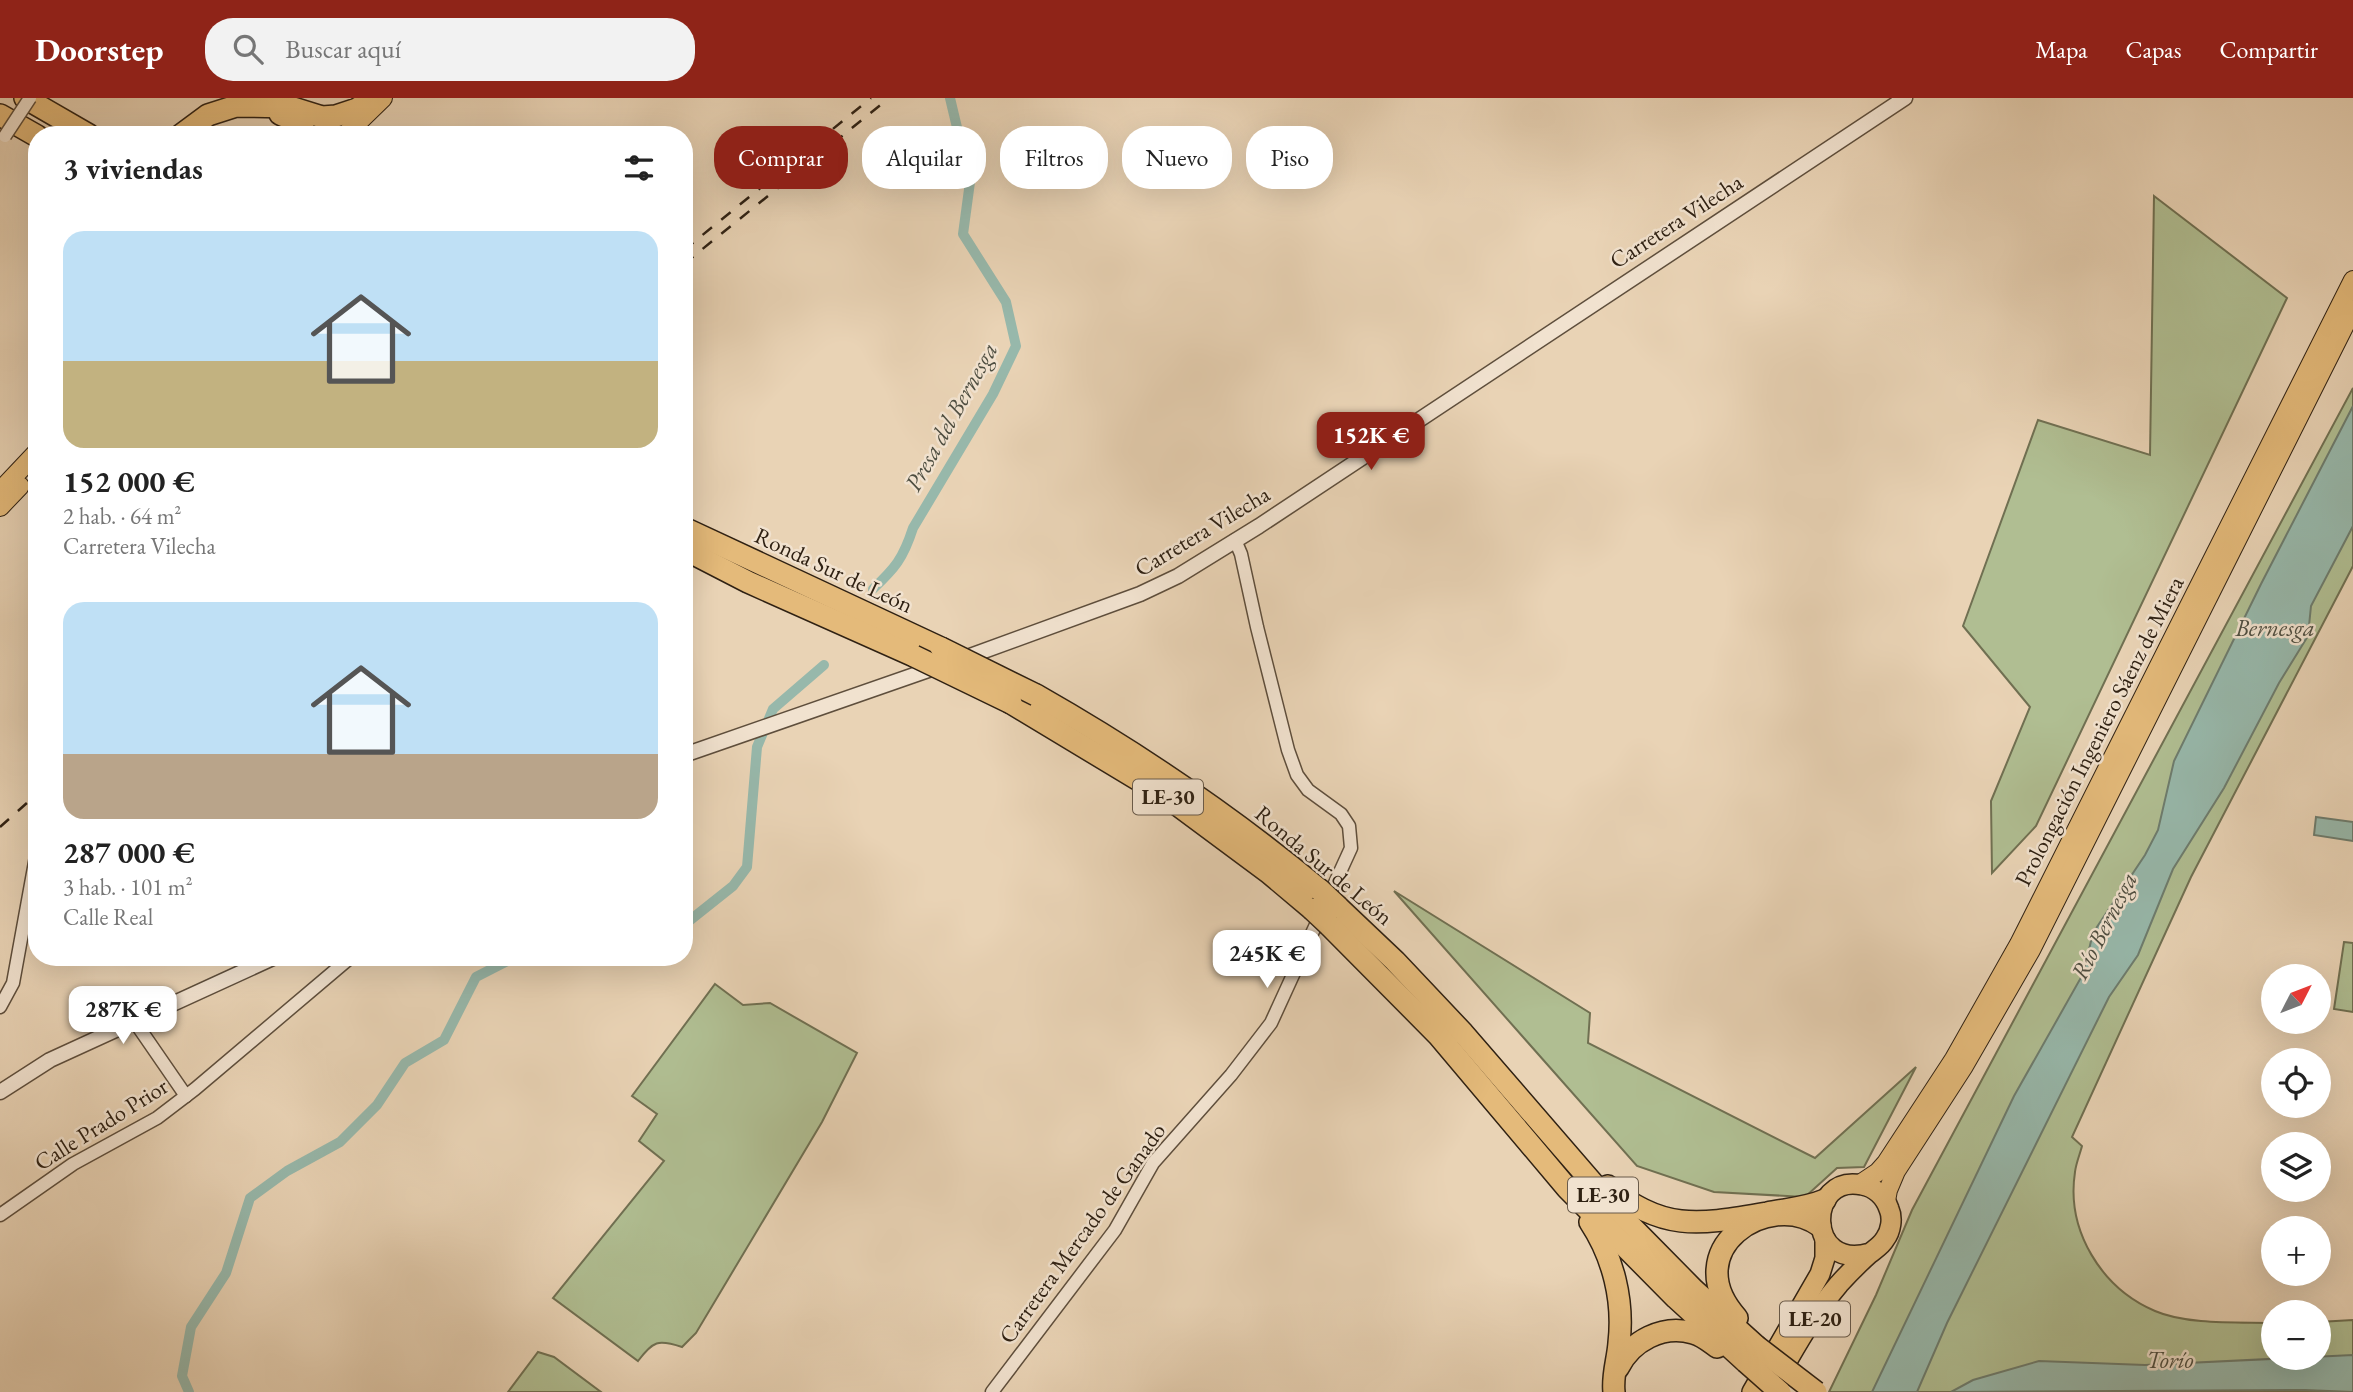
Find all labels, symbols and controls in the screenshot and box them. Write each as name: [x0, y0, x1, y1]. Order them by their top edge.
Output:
search box: [205, 18, 695, 81]
text: Doorstep: [35, 28, 163, 71]
icon: search: [229, 30, 267, 68]
text: Buscar aquí: [285, 32, 401, 66]
text: Mapa: [2035, 34, 2087, 65]
text: Capas: [2125, 34, 2181, 65]
text: Compartir: [2219, 34, 2318, 65]
chip: Comprar: [714, 126, 848, 189]
chip: Alquilar: [862, 126, 986, 189]
chip: Filtros: [1000, 126, 1108, 189]
chip: Nuevo: [1122, 126, 1232, 189]
chip: Piso: [1246, 126, 1333, 189]
text: 3 viviendas: [63, 149, 203, 188]
icon: filters: [620, 149, 658, 187]
street label: Carretera Vilecha: [1604, 166, 1749, 275]
icon: home: [298, 276, 424, 402]
water label: Presa del Bernesga: [897, 337, 1004, 497]
pin: 152K €: [1314, 412, 1428, 472]
text: 152K €: [1333, 420, 1409, 450]
text: 152 000 €: [63, 462, 195, 501]
street label: Carretera Vilecha: [1129, 478, 1276, 583]
text: 2 hab. · 64 m²: [63, 501, 182, 531]
street label: Ronda Sur de León: [750, 520, 918, 620]
text: Carretera Vilecha: [63, 531, 216, 561]
street label: Prolongación Ingeniero Sáenz de Miera: [2008, 570, 2191, 891]
water label: Bernesga: [2234, 612, 2315, 643]
icon: home: [298, 647, 424, 773]
road number: LE-30: [1133, 780, 1203, 814]
street label: Ronda Sur de León: [1249, 798, 1399, 932]
text: 287 000 €: [63, 833, 195, 872]
water label: Río Bernesga: [2063, 867, 2144, 985]
text: 3 hab. · 101 m²: [63, 872, 193, 902]
text: Calle Real: [63, 902, 153, 932]
pin: 245K €: [1210, 930, 1324, 990]
text: 245K €: [1229, 938, 1305, 968]
north arrow: [2261, 964, 2331, 1034]
map controls: [2261, 964, 2331, 1370]
pin: 287K €: [66, 986, 180, 1046]
text: 287K €: [85, 994, 161, 1024]
button: locate: [2261, 1048, 2331, 1118]
street label: Calle Prado Prior: [28, 1071, 174, 1177]
street label: Carretera Mercado de Ganado: [992, 1117, 1172, 1349]
button: layers: [2261, 1132, 2331, 1202]
road number: LE-30: [1568, 1178, 1638, 1212]
button: +: [2261, 1216, 2331, 1286]
button: −: [2261, 1300, 2331, 1370]
road number: LE-20: [1780, 1302, 1850, 1336]
water label: Torío: [2146, 1344, 2194, 1375]

